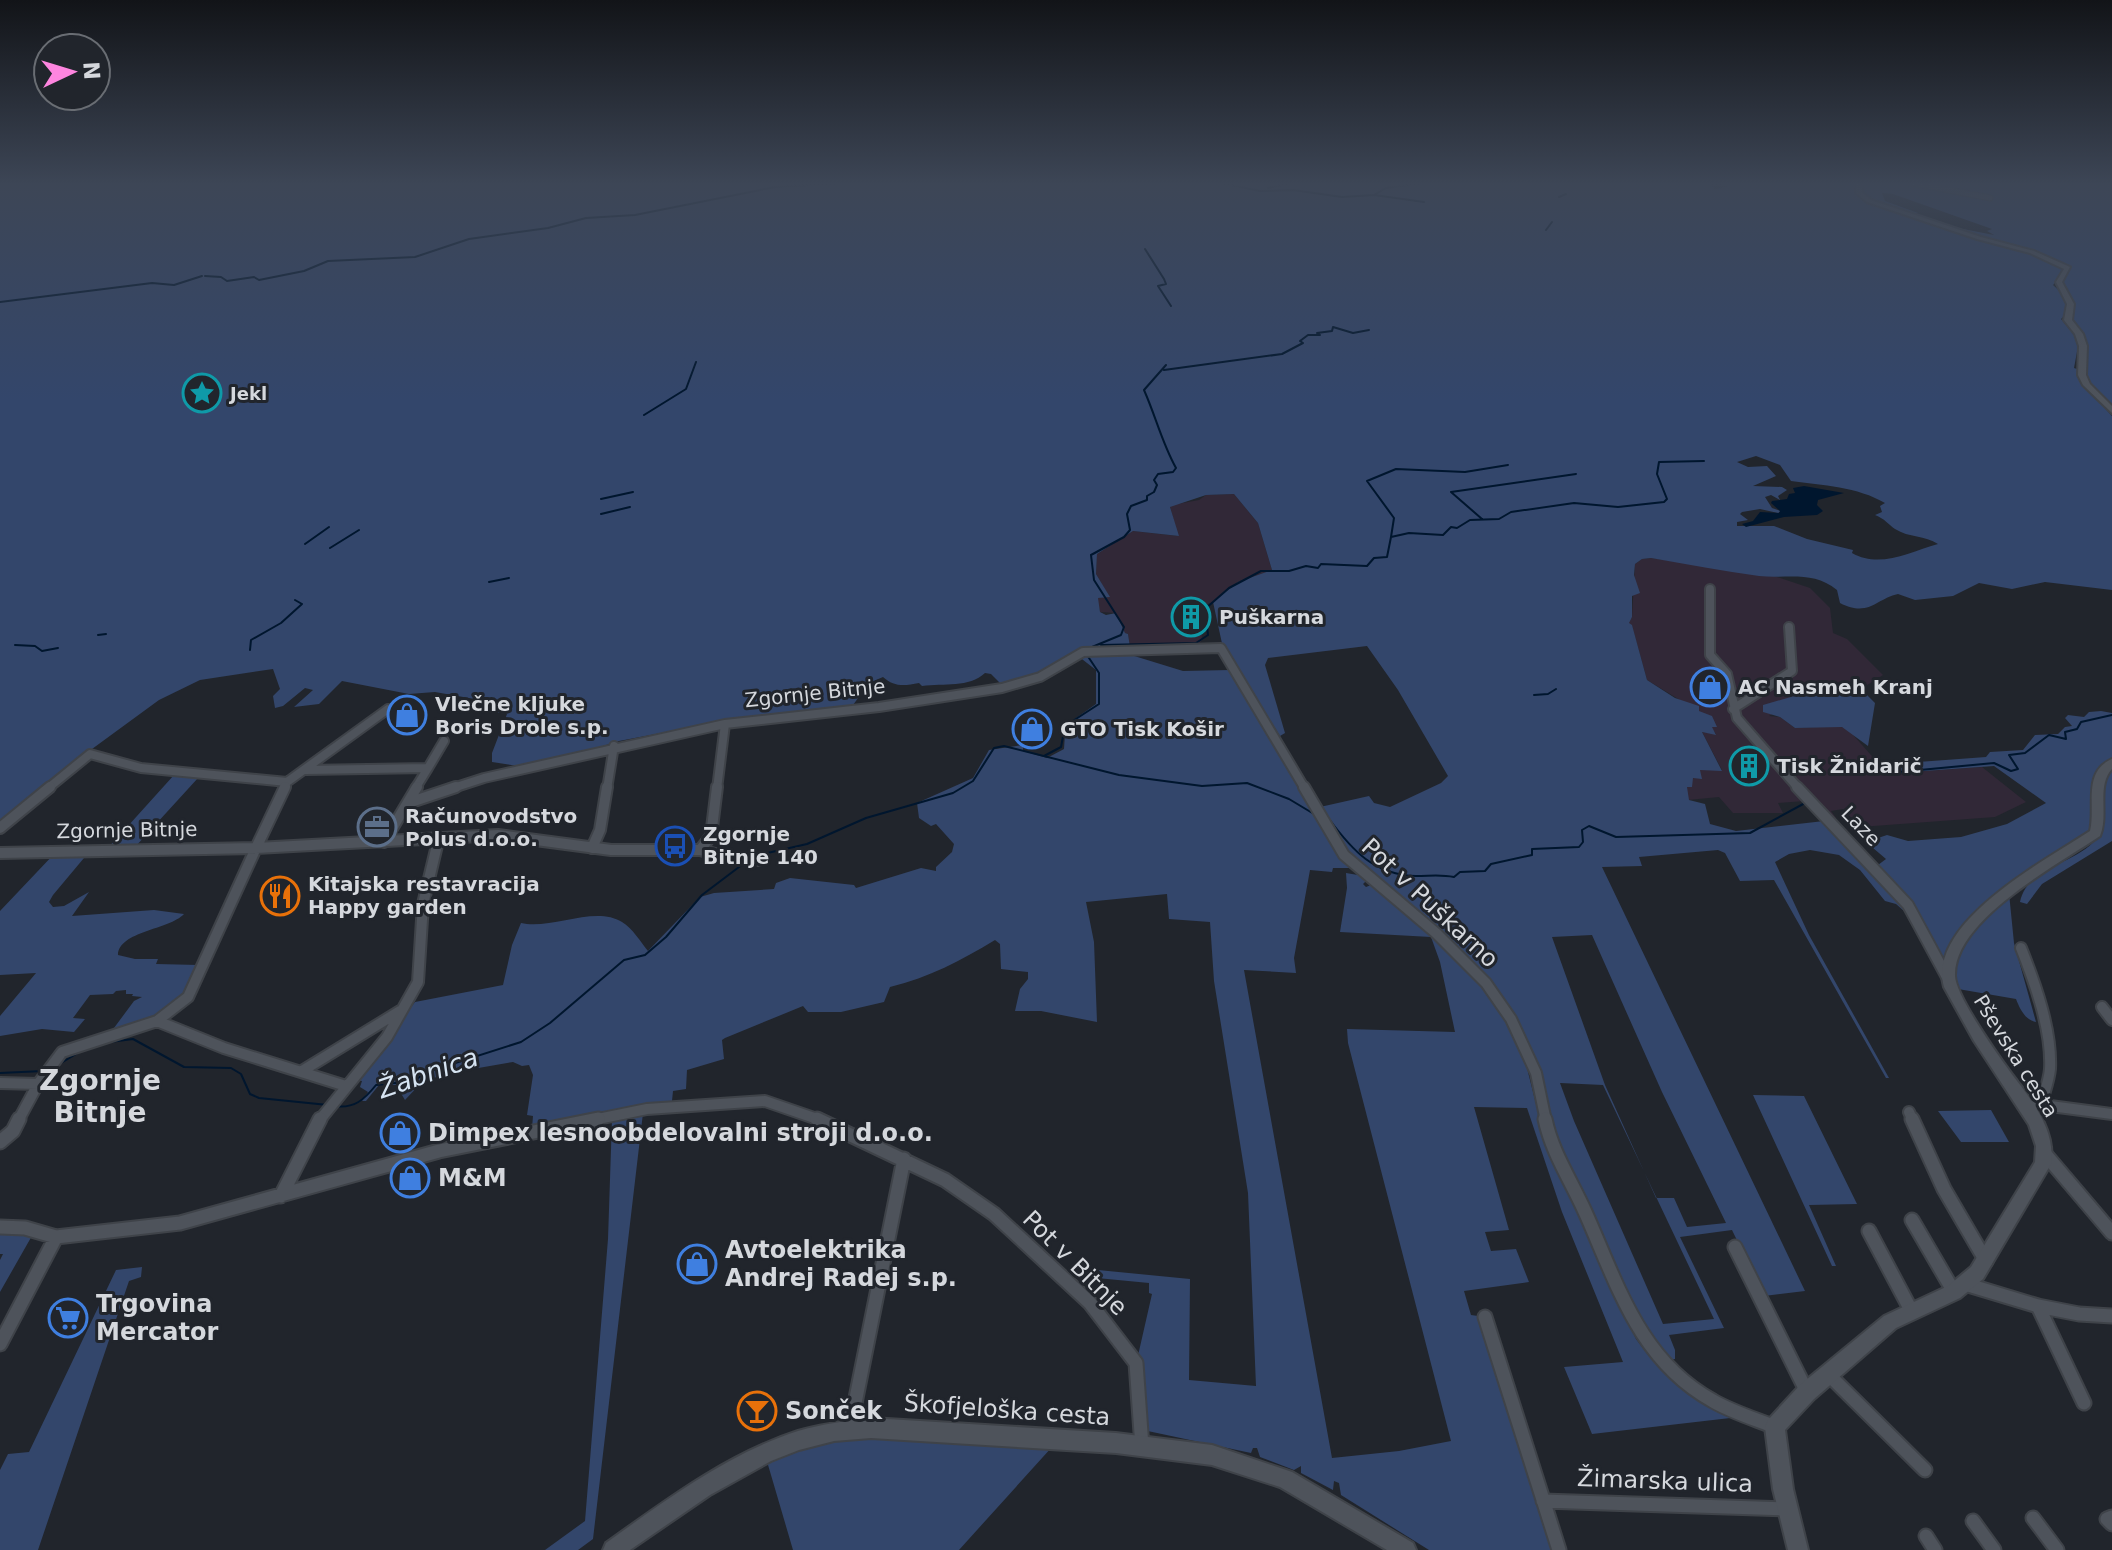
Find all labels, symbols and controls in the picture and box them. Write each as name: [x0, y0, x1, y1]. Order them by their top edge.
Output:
north arrow: [32, 32, 112, 112]
text: N: [78, 61, 105, 81]
place icon: Jekl: [181, 372, 223, 414]
place label: Jekl: [228, 383, 267, 404]
building icon: Puškarna: [1170, 596, 1212, 638]
place label: Puškarna: [1219, 605, 1324, 629]
shop icon: AC Nasmeh Kranj: [1689, 666, 1731, 708]
street label: Zgornje Bitnje: [744, 674, 886, 712]
place label: AC Nasmeh Kranj: [1738, 675, 1933, 699]
place label: Vlečne kljuke Boris Drole s.p.: [435, 692, 609, 739]
shop icon: Vlečne kljuke Boris Drole s.p.: [386, 694, 428, 736]
shop icon: GTO Tisk Košir: [1011, 708, 1053, 750]
place label: GTO Tisk Košir: [1060, 717, 1224, 741]
building icon: Tisk Žnidarič: [1728, 745, 1770, 787]
place label: Tisk Žnidarič: [1777, 754, 1922, 778]
street label: Laze: [1836, 801, 1886, 851]
place label: Računovodstvo Polus d.o.o.: [405, 804, 577, 851]
office icon: Računovodstvo Polus d.o.o.: [356, 806, 398, 848]
street label: Zgornje Bitnje: [56, 817, 198, 843]
place label: Zgornje Bitnje 140: [703, 822, 818, 869]
bus stop icon: Zgornje Bitnje 140: [654, 825, 696, 867]
street label: Pot v Puškarno: [1356, 833, 1504, 973]
place label: Kitajska restavracija Happy garden: [308, 872, 540, 919]
restaurant icon: Kitajska restavracija Happy garden: [259, 875, 301, 917]
street label: Pševska cesta: [1969, 990, 2063, 1122]
water label: Žabnica: [373, 1041, 482, 1104]
district label: Zgornje Bitnje: [39, 1064, 161, 1129]
shop icon: Dimpex lesnoobdelovalni stroji d.o.o.: [379, 1112, 421, 1154]
place label: Dimpex lesnoobdelovalni stroji d.o.o.: [428, 1119, 933, 1147]
shop icon: M&M: [389, 1157, 431, 1199]
place label: M&M: [438, 1164, 507, 1192]
street label: Pot v Bitnje: [1017, 1205, 1133, 1321]
place label: Avtoelektrika Andrej Radej s.p.: [725, 1236, 957, 1292]
shop icon: Avtoelektrika Andrej Radej s.p.: [676, 1243, 718, 1285]
place label: Trgovina Mercator: [96, 1290, 218, 1346]
supermarket icon: Trgovina Mercator: [47, 1297, 89, 1339]
street label: Škofjeloška cesta: [903, 1387, 1111, 1431]
bar icon: Sonček: [736, 1390, 778, 1432]
place label: Sonček: [785, 1397, 883, 1425]
street label: Žimarska ulica: [1577, 1463, 1753, 1498]

